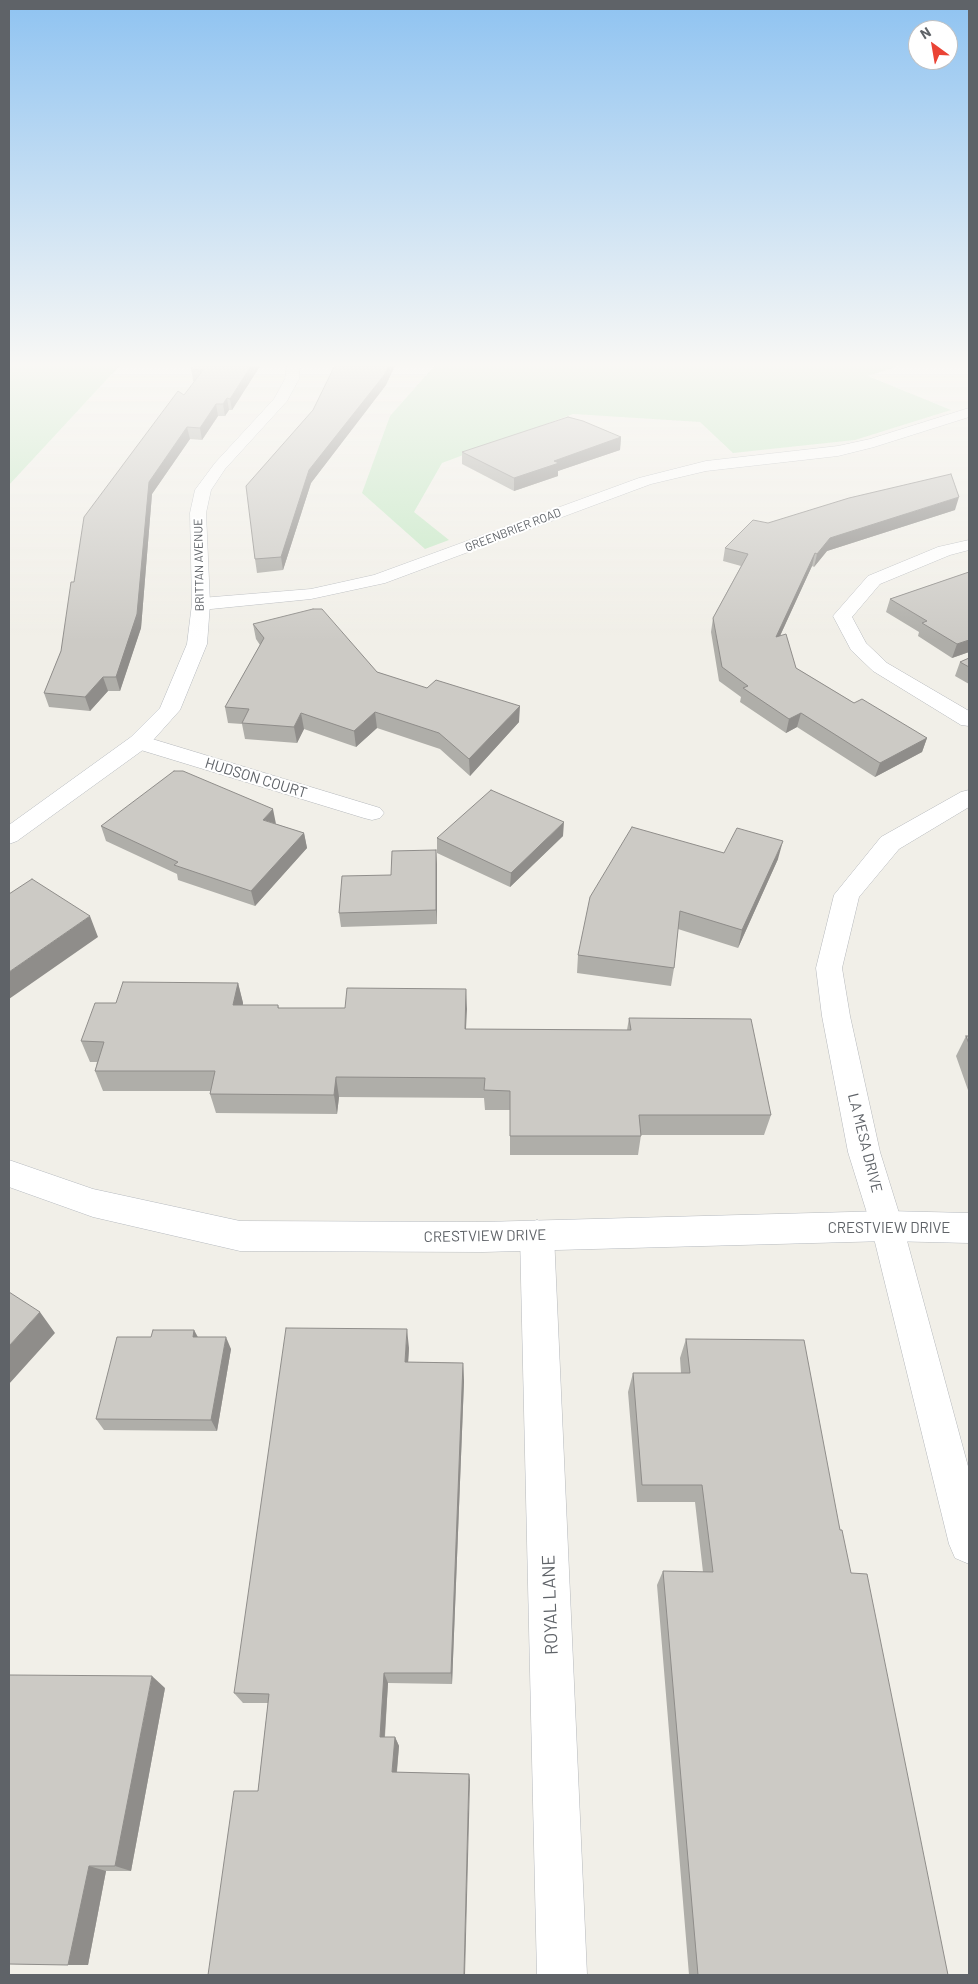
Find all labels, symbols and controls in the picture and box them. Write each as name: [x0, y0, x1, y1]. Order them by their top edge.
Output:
north arrow: [908, 20, 958, 70]
text: N: [917, 23, 934, 42]
street label: GREENBRIER ROAD: [463, 505, 563, 555]
street label: BRITTAN AVENUE: [191, 518, 207, 612]
street label: HUDSON COURT: [203, 754, 309, 802]
street label: LA MESA DRIVE: [844, 1091, 886, 1195]
street label: CRESTVIEW DRIVE: [828, 1219, 950, 1237]
street label: CRESTVIEW DRIVE: [424, 1226, 546, 1246]
street label: ROYAL LANE: [537, 1555, 563, 1655]

